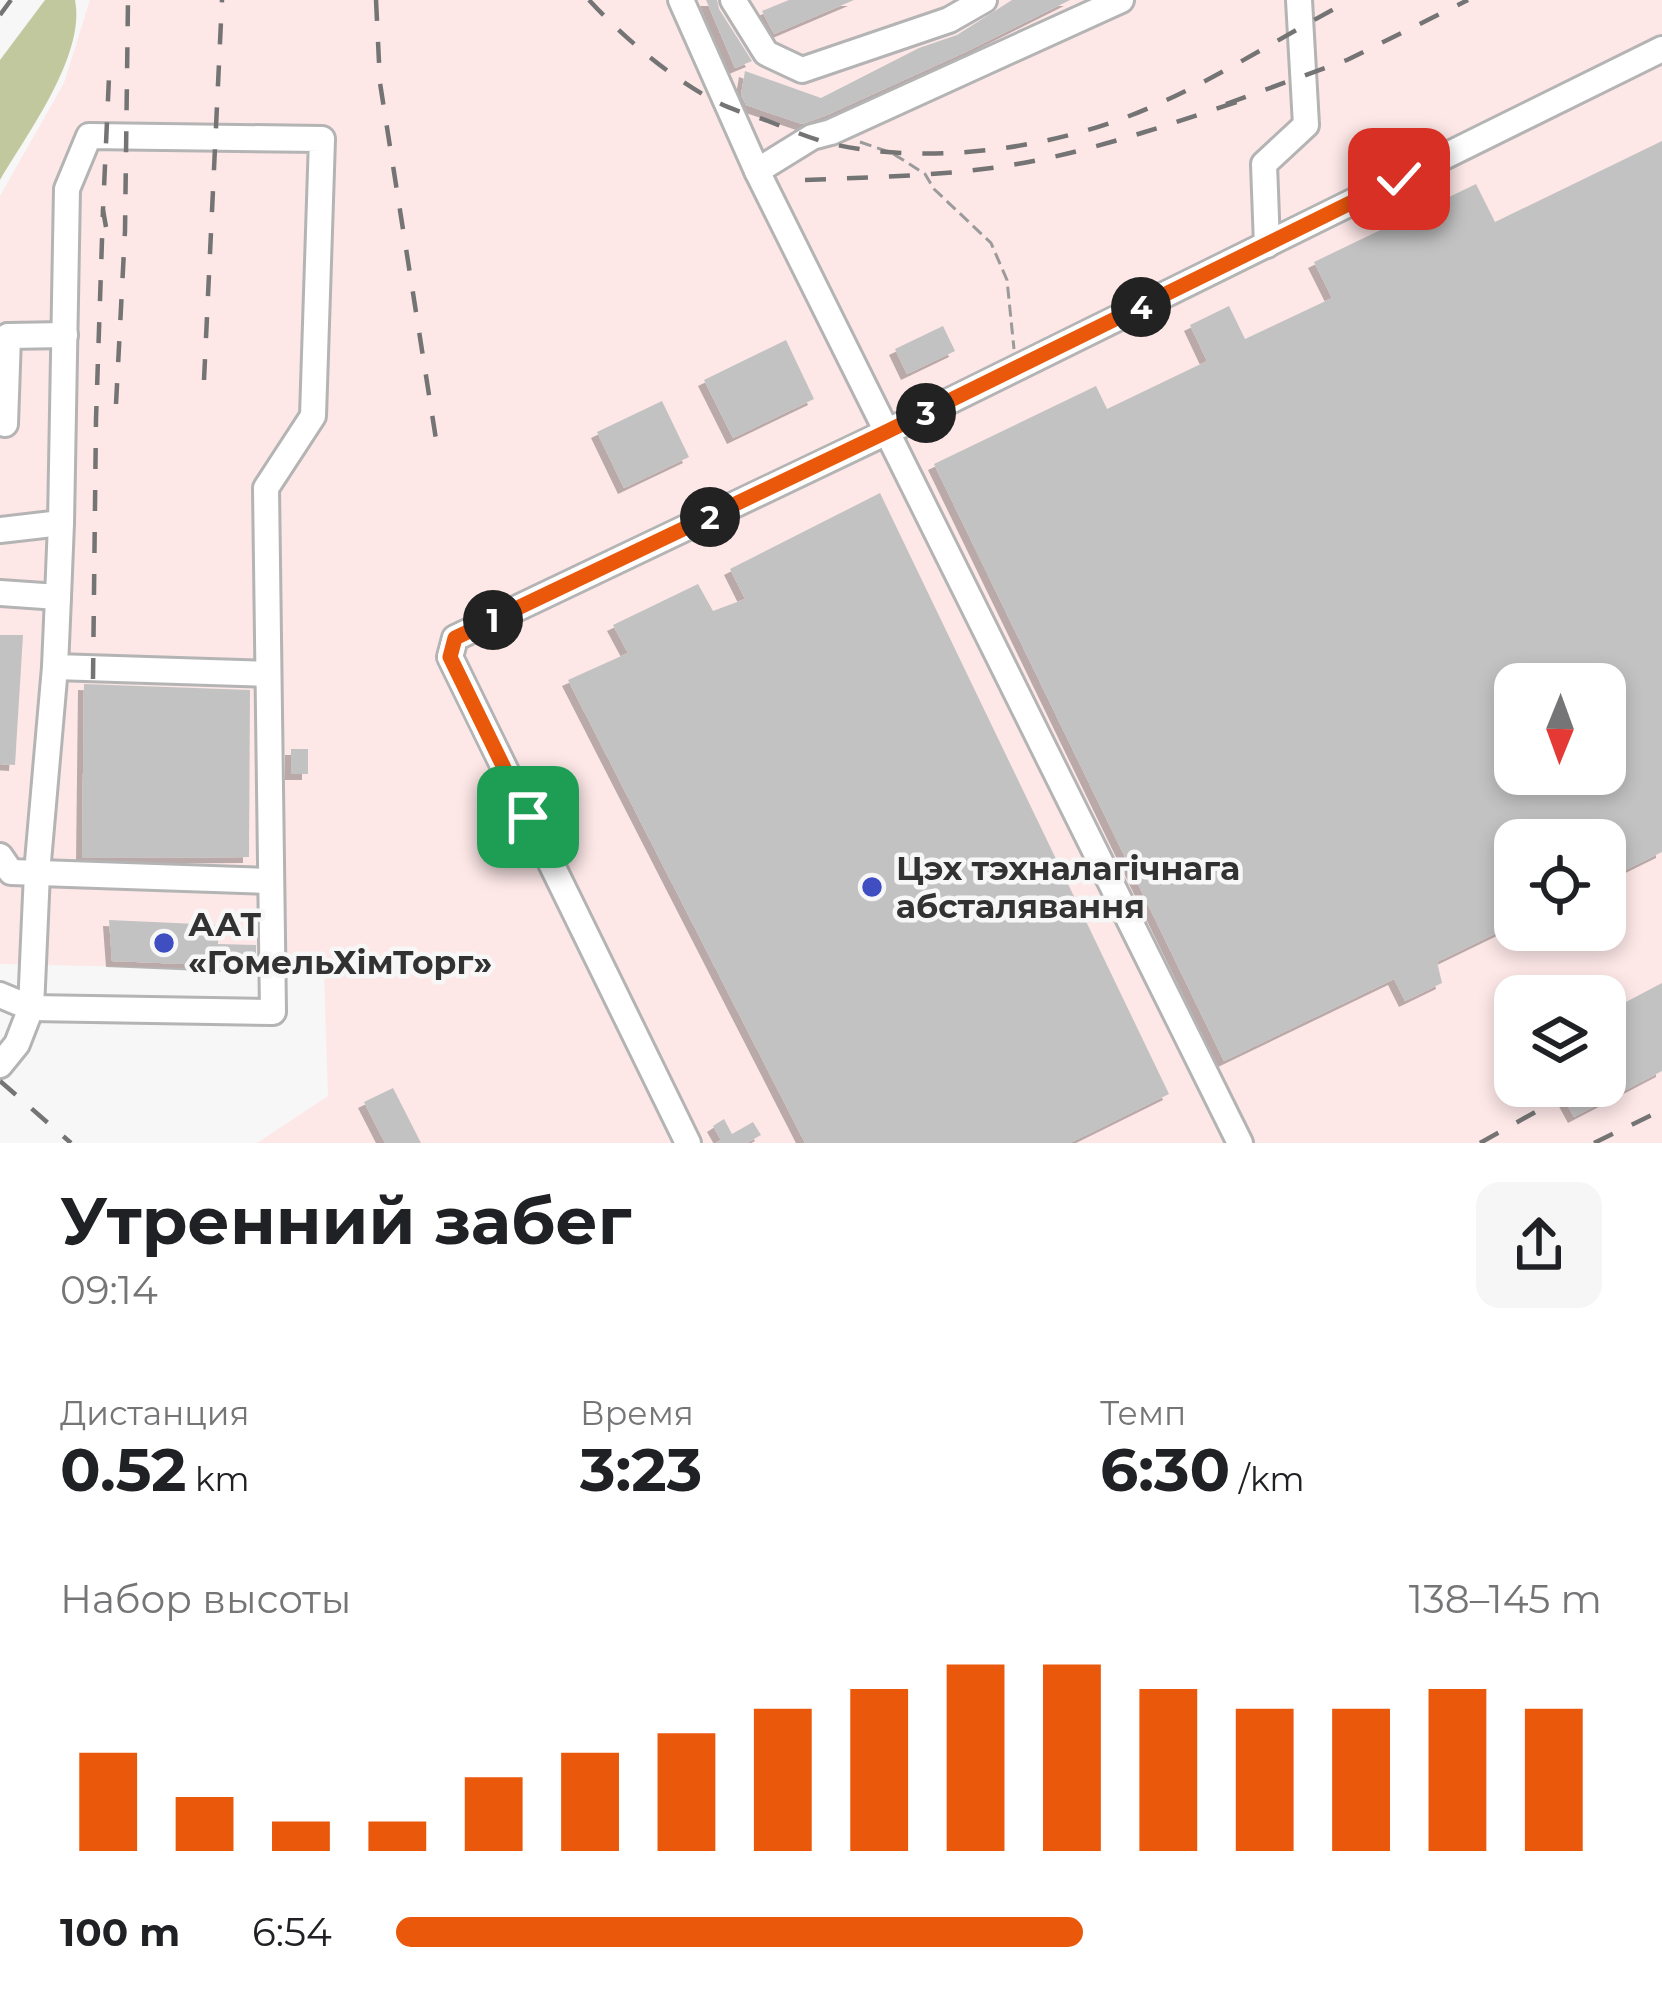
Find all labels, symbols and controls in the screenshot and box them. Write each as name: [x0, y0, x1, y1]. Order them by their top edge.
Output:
pin: [1348, 128, 1450, 230]
icon: check: [1366, 146, 1432, 212]
pin: 4: [1111, 277, 1171, 337]
text: 4: [1130, 287, 1152, 327]
pin: 3: [896, 383, 956, 443]
text: 3: [916, 393, 936, 433]
pin: 2: [680, 487, 740, 547]
text: 2: [700, 497, 720, 537]
pin: 1: [463, 590, 523, 650]
text: 1: [487, 600, 499, 640]
north arrow: [1494, 663, 1626, 795]
map controls: [1494, 663, 1626, 1107]
pin: [477, 766, 579, 868]
icon: arrive: [495, 784, 561, 850]
button: locate: [1494, 819, 1626, 951]
place label: Цэх тэхналагічнага абсталявання: [896, 848, 1240, 926]
marker: Цэх тэхналагічнага абсталявання: [859, 874, 885, 900]
place label: ААТ «ГомельХімТорг»: [188, 904, 492, 982]
marker: ААТ «ГомельХімТорг»: [151, 930, 177, 956]
button: layers: [1494, 975, 1626, 1107]
text: Утренний забег: [60, 1180, 632, 1261]
button: share: [1476, 1182, 1602, 1308]
text: 09:14: [60, 1266, 158, 1314]
text: Дистанция: [60, 1393, 250, 1433]
text: Время: [580, 1393, 694, 1433]
text: Темп: [1100, 1393, 1186, 1433]
text: 0.52: [60, 1433, 186, 1506]
text: 3:23: [580, 1433, 702, 1506]
text: 6:30: [1100, 1433, 1230, 1506]
text: km: [186, 1459, 250, 1499]
text: /km: [1230, 1459, 1305, 1499]
text: Набор высоты: [60, 1575, 351, 1623]
text: 138–145 m: [1409, 1575, 1602, 1623]
text: 100 m: [60, 1908, 180, 1956]
text: 6:54: [252, 1908, 332, 1956]

